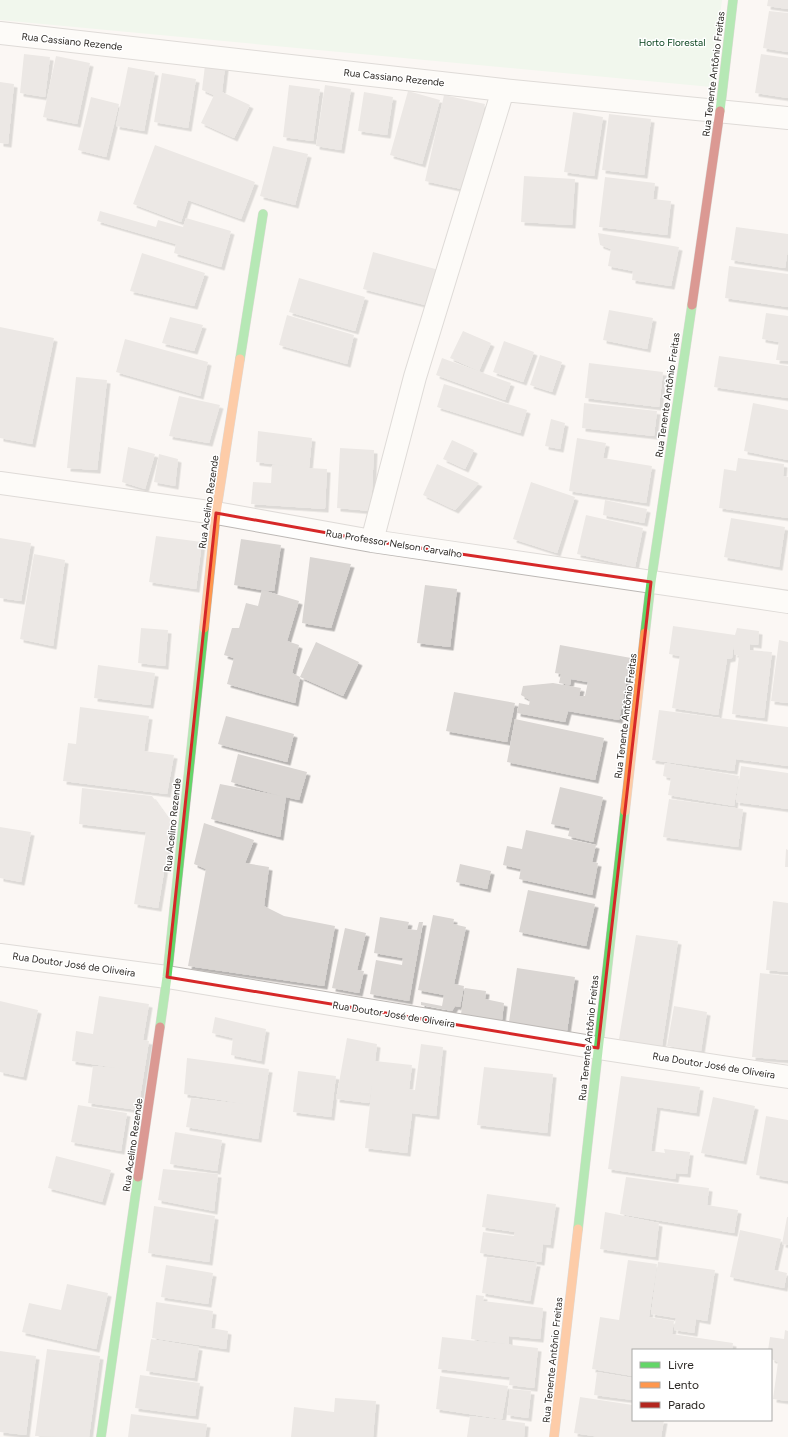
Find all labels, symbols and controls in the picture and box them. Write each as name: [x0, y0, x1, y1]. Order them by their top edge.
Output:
street label: Rua Tenente Antônio Freitas: [699, 10, 728, 137]
street label: Rua Cassiano Rezende: [21, 30, 124, 53]
park label: Horto Florestal: [639, 36, 705, 49]
street label: Rua Cassiano Rezende: [343, 66, 446, 89]
street label: Rua Tenente Antônio Freitas: [652, 331, 683, 458]
street label: Rua Acelino Rezende: [195, 454, 222, 550]
street label: Rua Professor Nelson Carvalho: [325, 526, 463, 561]
street label: Rua Tenente Antônio Freitas: [611, 652, 640, 779]
street label: Rua Acelino Rezende: [161, 777, 184, 873]
street label: Rua Doutor José de Oliveira: [12, 949, 136, 980]
street label: Rua Tenente Antônio Freitas: [575, 974, 602, 1101]
street label: Rua Doutor José de Oliveira: [332, 998, 456, 1031]
street label: Rua Doutor José de Oliveira: [652, 1049, 776, 1082]
street label: Rua Acelino Rezende: [119, 1097, 146, 1193]
street label: Rua Tenente Antônio Freitas: [539, 1296, 566, 1423]
legend: [632, 1349, 772, 1421]
text: Livre: [668, 1358, 694, 1372]
text: Lento: [668, 1378, 699, 1392]
text: Parado: [668, 1398, 705, 1412]

